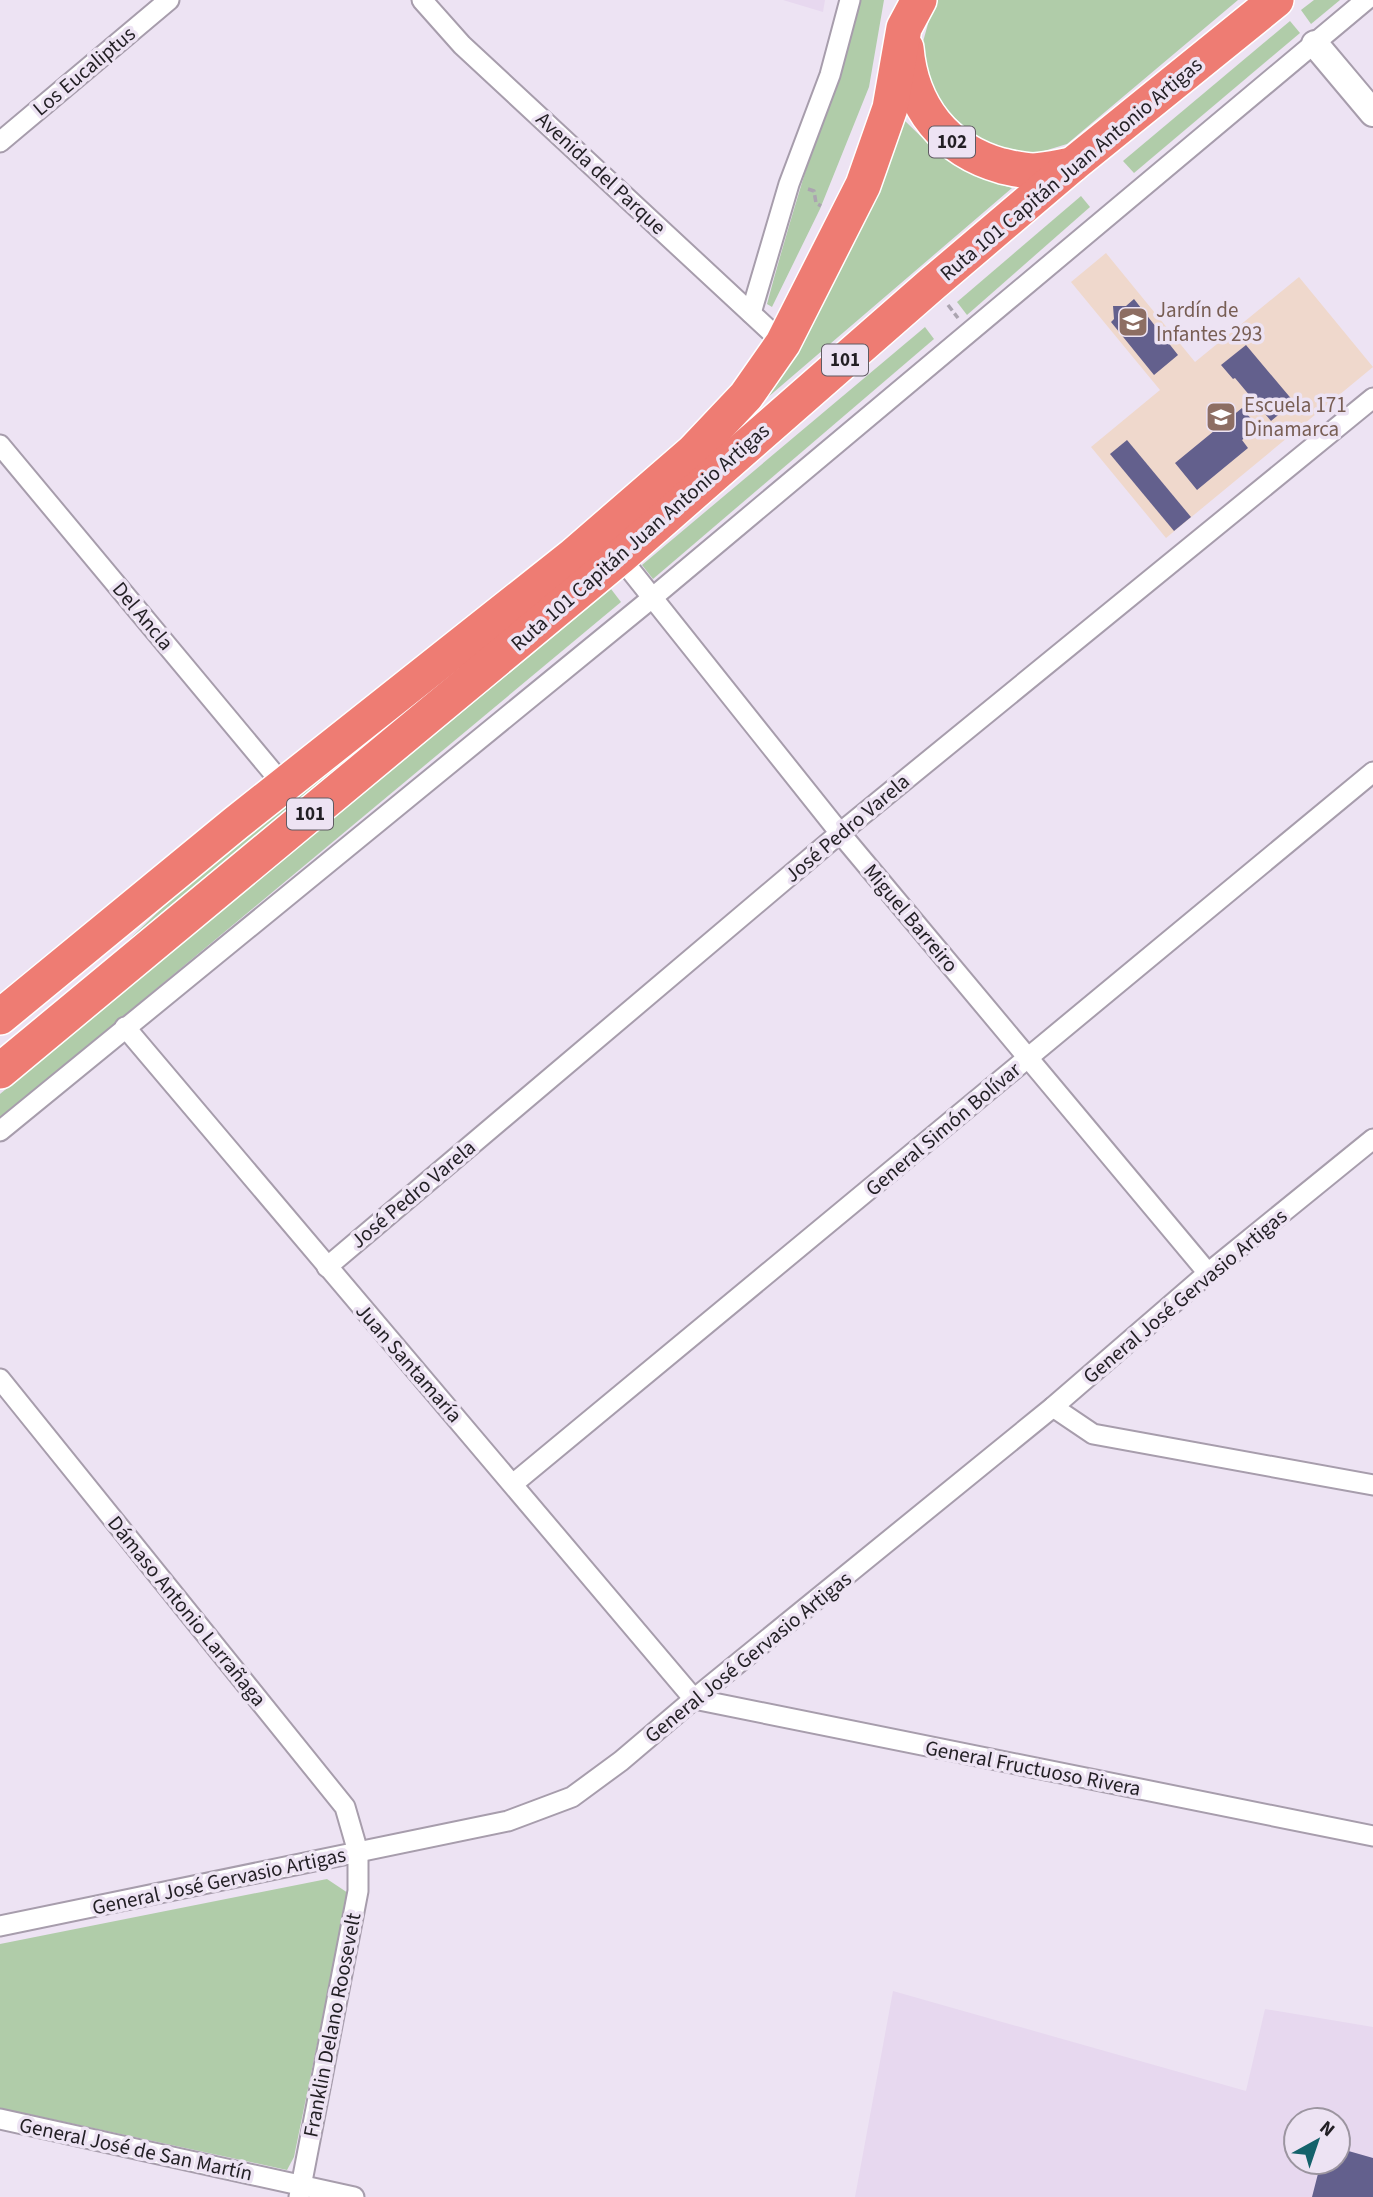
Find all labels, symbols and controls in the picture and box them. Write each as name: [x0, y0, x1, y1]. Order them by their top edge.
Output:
street label: Los Eucaliptus: [26, 19, 142, 123]
street label: Ruta 101 Capitán Juan Antonio Artigas: [933, 50, 1209, 288]
street label: Avenida del Parque: [529, 105, 673, 241]
road number: 102: [929, 126, 975, 158]
place label: Jardín de Infantes 293: [1156, 295, 1262, 349]
school or university icon: Jardín de Infantes 293: [1116, 305, 1150, 339]
road number: 101: [822, 344, 868, 376]
place label: Escuela 171 Dinamarca: [1244, 390, 1347, 444]
school or university icon: Escuela 171 Dinamarca: [1204, 400, 1238, 434]
street label: Ruta 101 Capitán Juan Antonio Artigas: [504, 416, 776, 658]
street label: Del Ancla: [105, 575, 181, 657]
street label: José Pedro Varela: [778, 767, 916, 889]
road number: 101: [287, 799, 333, 830]
street label: Miguel Barreiro: [857, 857, 965, 979]
street label: General Simón Bolívar: [859, 1055, 1028, 1203]
street label: José Pedro Varela: [344, 1133, 482, 1255]
street label: General José Gervasio Artigas: [1076, 1201, 1294, 1391]
street label: Juan Santamaría: [349, 1297, 469, 1429]
street label: Dámaso Antonio Larrañaga: [101, 1509, 273, 1713]
street label: General José Gervasio Artigas: [638, 1564, 858, 1750]
street label: General Fructuoso Rivera: [923, 1732, 1143, 1804]
street label: General José Gervasio Artigas: [90, 1839, 349, 1923]
street label: Franklin Delano Roosevelt: [296, 1910, 368, 2140]
north arrow: [1282, 2106, 1352, 2176]
street label: General José de San Martín: [17, 2110, 255, 2188]
text: N: [1313, 2115, 1340, 2144]

